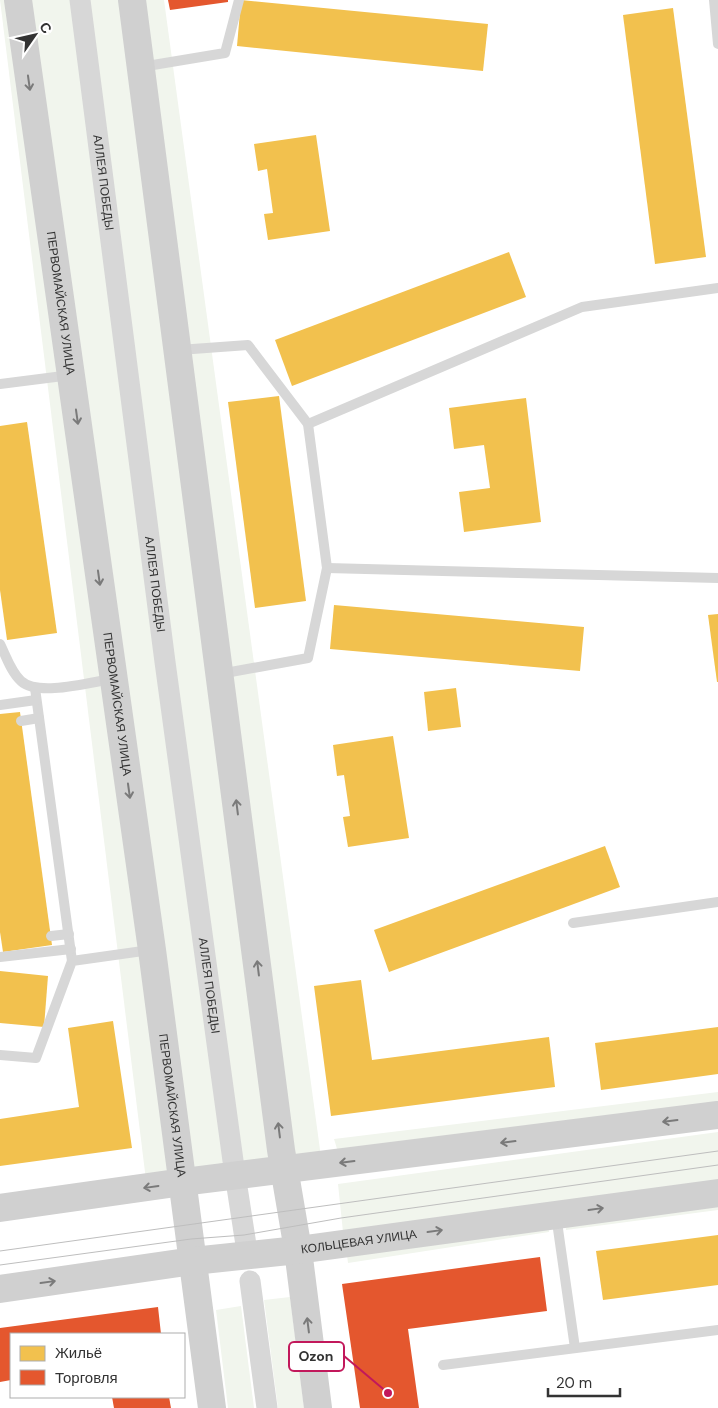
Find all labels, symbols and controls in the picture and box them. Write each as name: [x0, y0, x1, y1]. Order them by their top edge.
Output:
north arrow: [10, 10, 60, 60]
text: С: [35, 19, 56, 37]
one-way arrow: [25, 75, 35, 91]
street label: АЛЛЕЯ ПОБЕДЫ: [89, 134, 118, 231]
street label: ПЕРВОМАЙСКАЯ УЛИЦА: [43, 230, 79, 376]
one-way arrow: [72, 409, 82, 425]
street label: АЛЛЕЯ ПОБЕДЫ: [141, 535, 169, 633]
one-way arrow: [94, 570, 104, 586]
street label: ПЕРВОМАЙСКАЯ УЛИЦА: [99, 631, 135, 777]
one-way arrow: [124, 783, 134, 799]
one-way arrow: [231, 800, 241, 816]
street label: АЛЛЕЯ ПОБЕДЫ: [195, 937, 224, 1034]
one-way arrow: [253, 961, 263, 977]
street label: ПЕРВОМАЙСКАЯ УЛИЦА: [155, 1033, 190, 1178]
one-way arrow: [662, 1116, 678, 1126]
one-way arrow: [274, 1122, 284, 1138]
one-way arrow: [501, 1137, 517, 1147]
one-way arrow: [340, 1157, 356, 1167]
one-way arrow: [144, 1182, 160, 1192]
one-way arrow: [588, 1204, 604, 1214]
street label: КОЛЬЦЕВАЯ УЛИЦА: [300, 1226, 418, 1258]
one-way arrow: [427, 1226, 443, 1236]
one-way arrow: [40, 1276, 56, 1286]
one-way arrow: [302, 1317, 312, 1333]
legend: [10, 1333, 185, 1398]
callout: Ozon: [289, 1342, 344, 1371]
text: Жильё: [55, 1343, 102, 1363]
text: Ozon: [298, 1347, 334, 1365]
scale bar: [548, 1366, 620, 1398]
text: Торговля: [55, 1368, 118, 1388]
text: 20 m: [556, 1373, 592, 1393]

